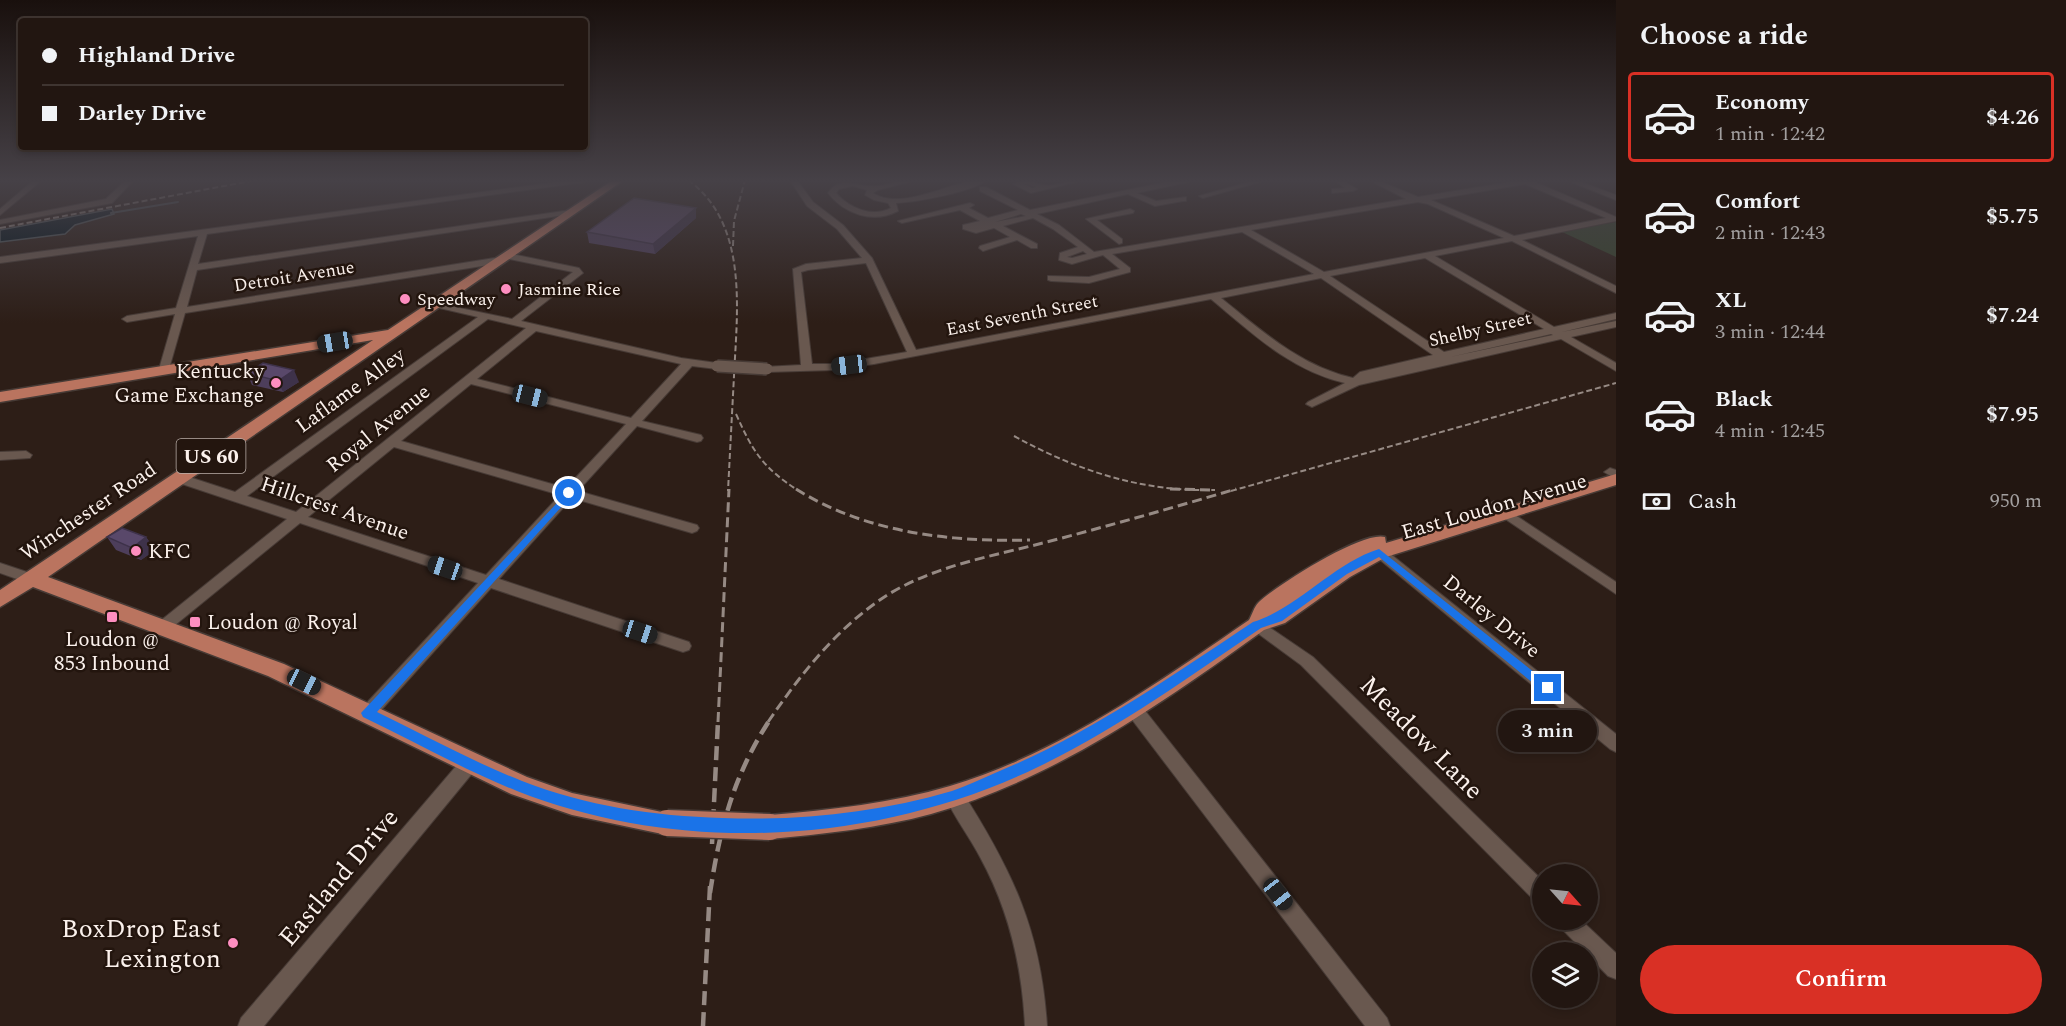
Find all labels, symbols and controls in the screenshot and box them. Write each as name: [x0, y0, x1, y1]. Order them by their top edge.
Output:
text: Choose a ride: [1640, 15, 1808, 57]
text: Highland Drive: [78, 39, 235, 72]
text: Economy: [1715, 86, 1808, 119]
icon: car: [1643, 90, 1697, 144]
text: Darley Drive: [78, 97, 206, 130]
text: $4.26: [1986, 101, 2039, 134]
text: 1 min · 12:42: [1715, 119, 1825, 149]
text: Comfort: [1715, 185, 1800, 218]
icon: car: [1643, 189, 1697, 243]
text: $5.75: [1986, 200, 2039, 233]
text: 2 min · 12:43: [1715, 218, 1825, 248]
street label: Detroit Avenue: [232, 254, 356, 299]
place label: Jasmine Rice: [518, 276, 621, 303]
marker: Jasmine Rice: [499, 282, 513, 296]
text: XL: [1715, 284, 1746, 317]
place label: Speedway: [417, 286, 497, 313]
street label: East Seventh Street: [944, 288, 1100, 343]
icon: car: [1643, 288, 1697, 342]
marker: Speedway: [398, 292, 412, 306]
text: $7.24: [1986, 299, 2039, 332]
street label: Shelby Street: [1426, 305, 1534, 354]
text: 3 min · 12:44: [1715, 317, 1825, 347]
car: [316, 330, 354, 354]
street label: Laflame Alley: [289, 340, 413, 442]
car: [830, 354, 868, 376]
place label: Kentucky Game Exchange: [114, 356, 265, 412]
marker: Kentucky Game Exchange: [269, 376, 283, 390]
street label: Royal Avenue: [320, 377, 438, 481]
car: [510, 383, 550, 409]
text: Black: [1715, 383, 1773, 416]
icon: car: [1643, 387, 1697, 441]
text: $7.95: [1986, 398, 2039, 431]
text: 4 min · 12:45: [1715, 416, 1825, 446]
road number: US 60: [176, 439, 246, 473]
street label: Winchester Road: [14, 454, 163, 570]
street label: East Loudon Avenue: [1398, 465, 1591, 549]
street label: Hillcrest Avenue: [256, 469, 413, 549]
route start: [555, 479, 582, 506]
icon: cash: [1640, 485, 1673, 518]
text: Cash: [1688, 485, 1737, 518]
text: 950 m: [1990, 486, 2042, 516]
place label: KFC: [148, 536, 191, 568]
marker: KFC: [129, 544, 143, 558]
car: [425, 554, 465, 582]
street label: Darley Drive: [1435, 567, 1547, 666]
place label: Loudon @ Royal: [207, 607, 358, 639]
marker: Loudon @ 853 Inbound: [105, 610, 119, 624]
marker: Loudon @ Royal: [188, 615, 202, 629]
car: [620, 618, 660, 646]
place label: Loudon @ 853 Inbound: [54, 624, 170, 680]
car: [284, 666, 324, 698]
street label: Meadow Lane: [1350, 666, 1493, 809]
route end: [1534, 674, 1561, 701]
callout: 3 min: [1498, 709, 1598, 751]
text: 3 min: [1522, 716, 1573, 746]
street label: Eastland Drive: [269, 800, 409, 956]
north arrow: [1532, 864, 1598, 930]
map controls: [1532, 864, 1598, 1008]
car: [1260, 874, 1296, 914]
place label: BoxDrop East Lexington: [61, 909, 221, 979]
marker: BoxDrop East Lexington: [226, 936, 240, 950]
button: layers: [1532, 942, 1598, 1008]
button: Confirm: [1640, 945, 2042, 1014]

